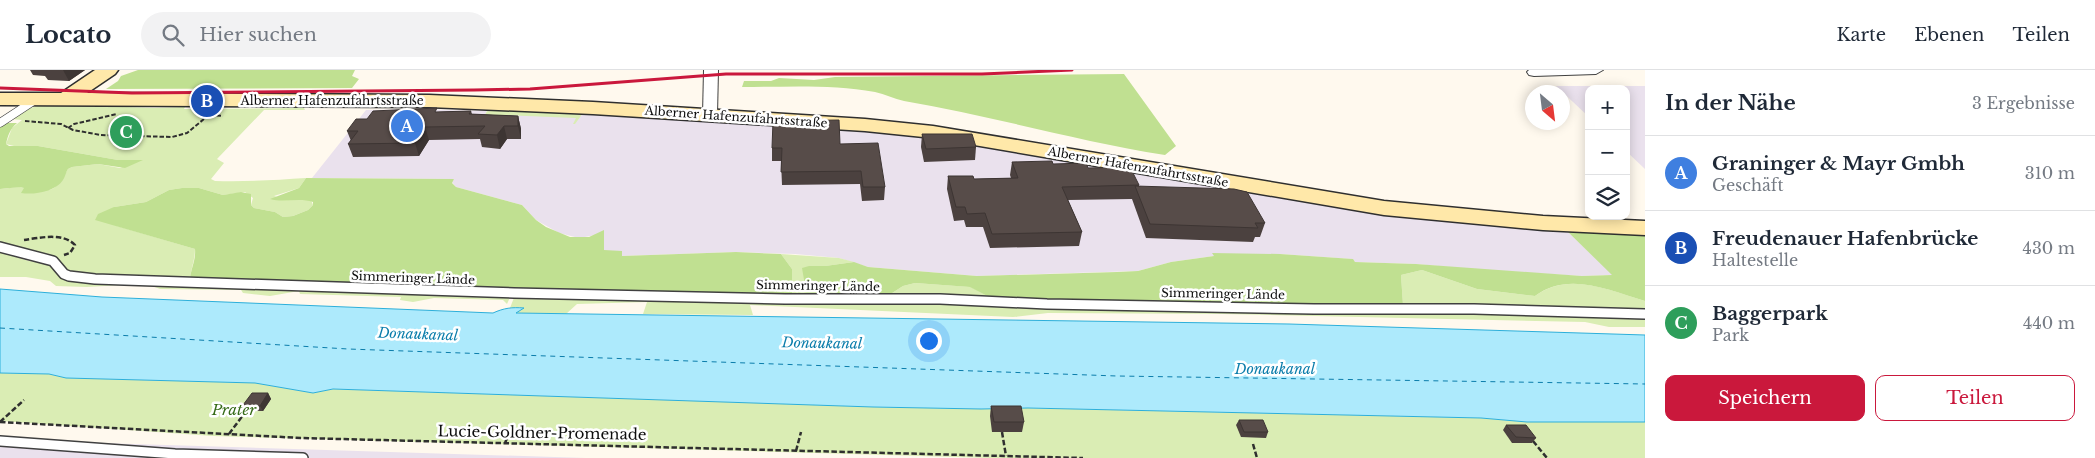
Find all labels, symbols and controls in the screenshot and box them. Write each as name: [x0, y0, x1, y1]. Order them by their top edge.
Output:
search box: [141, 12, 491, 57]
text: Locato: [25, 20, 111, 49]
icon: search: [159, 21, 187, 49]
text: Hier suchen: [199, 23, 317, 46]
text: Karte: [1836, 24, 1886, 46]
text: Ebenen: [1914, 24, 1984, 46]
text: Teilen: [2012, 24, 2070, 46]
pin: B: [191, 82, 223, 120]
north arrow: [1525, 85, 1570, 130]
map controls: [1585, 85, 1630, 220]
button: +: [1585, 85, 1630, 130]
text: In der Nähe: [1665, 90, 1796, 116]
street label: Alberner Hafenzufahrtsstraße: [239, 93, 424, 108]
text: 3 Ergebnisse: [1972, 93, 2075, 113]
street label: Alberner Hafenzufahrtsstraße: [643, 103, 828, 130]
pin: A: [391, 107, 423, 145]
pin: C: [110, 113, 142, 151]
button: −: [1585, 130, 1630, 175]
street label: Alberner Hafenzufahrtsstraße: [1046, 143, 1230, 190]
text: Graninger & Mayr Gmbh: [1712, 152, 1965, 175]
text: A: [1675, 163, 1687, 183]
text: 310 m: [2025, 163, 2075, 183]
button: layers: [1585, 175, 1630, 220]
text: Geschäft: [1712, 175, 1783, 195]
text: Freudenauer Hafenbrücke: [1712, 227, 1978, 250]
text: B: [1675, 238, 1687, 258]
text: 430 m: [2023, 238, 2075, 258]
text: Haltestelle: [1712, 250, 1798, 270]
street label: Simmeringer Lände: [351, 268, 475, 287]
street label: Simmeringer Lände: [756, 277, 880, 294]
street label: Simmeringer Lände: [1161, 285, 1285, 302]
text: Baggerpark: [1712, 302, 1828, 325]
text: C: [1674, 313, 1688, 333]
text: 440 m: [2023, 313, 2075, 333]
water label: Donaukanal: [377, 324, 459, 344]
text: Park: [1712, 325, 1749, 345]
your location: [916, 328, 942, 354]
water label: Donaukanal: [781, 333, 863, 353]
water label: Donaukanal: [1234, 360, 1316, 378]
button: Speichern: [1665, 375, 1865, 421]
button: Teilen: [1875, 375, 2075, 421]
park label: Prater: [211, 400, 257, 419]
street label: Lucie-Goldner-Promenade: [437, 421, 647, 444]

